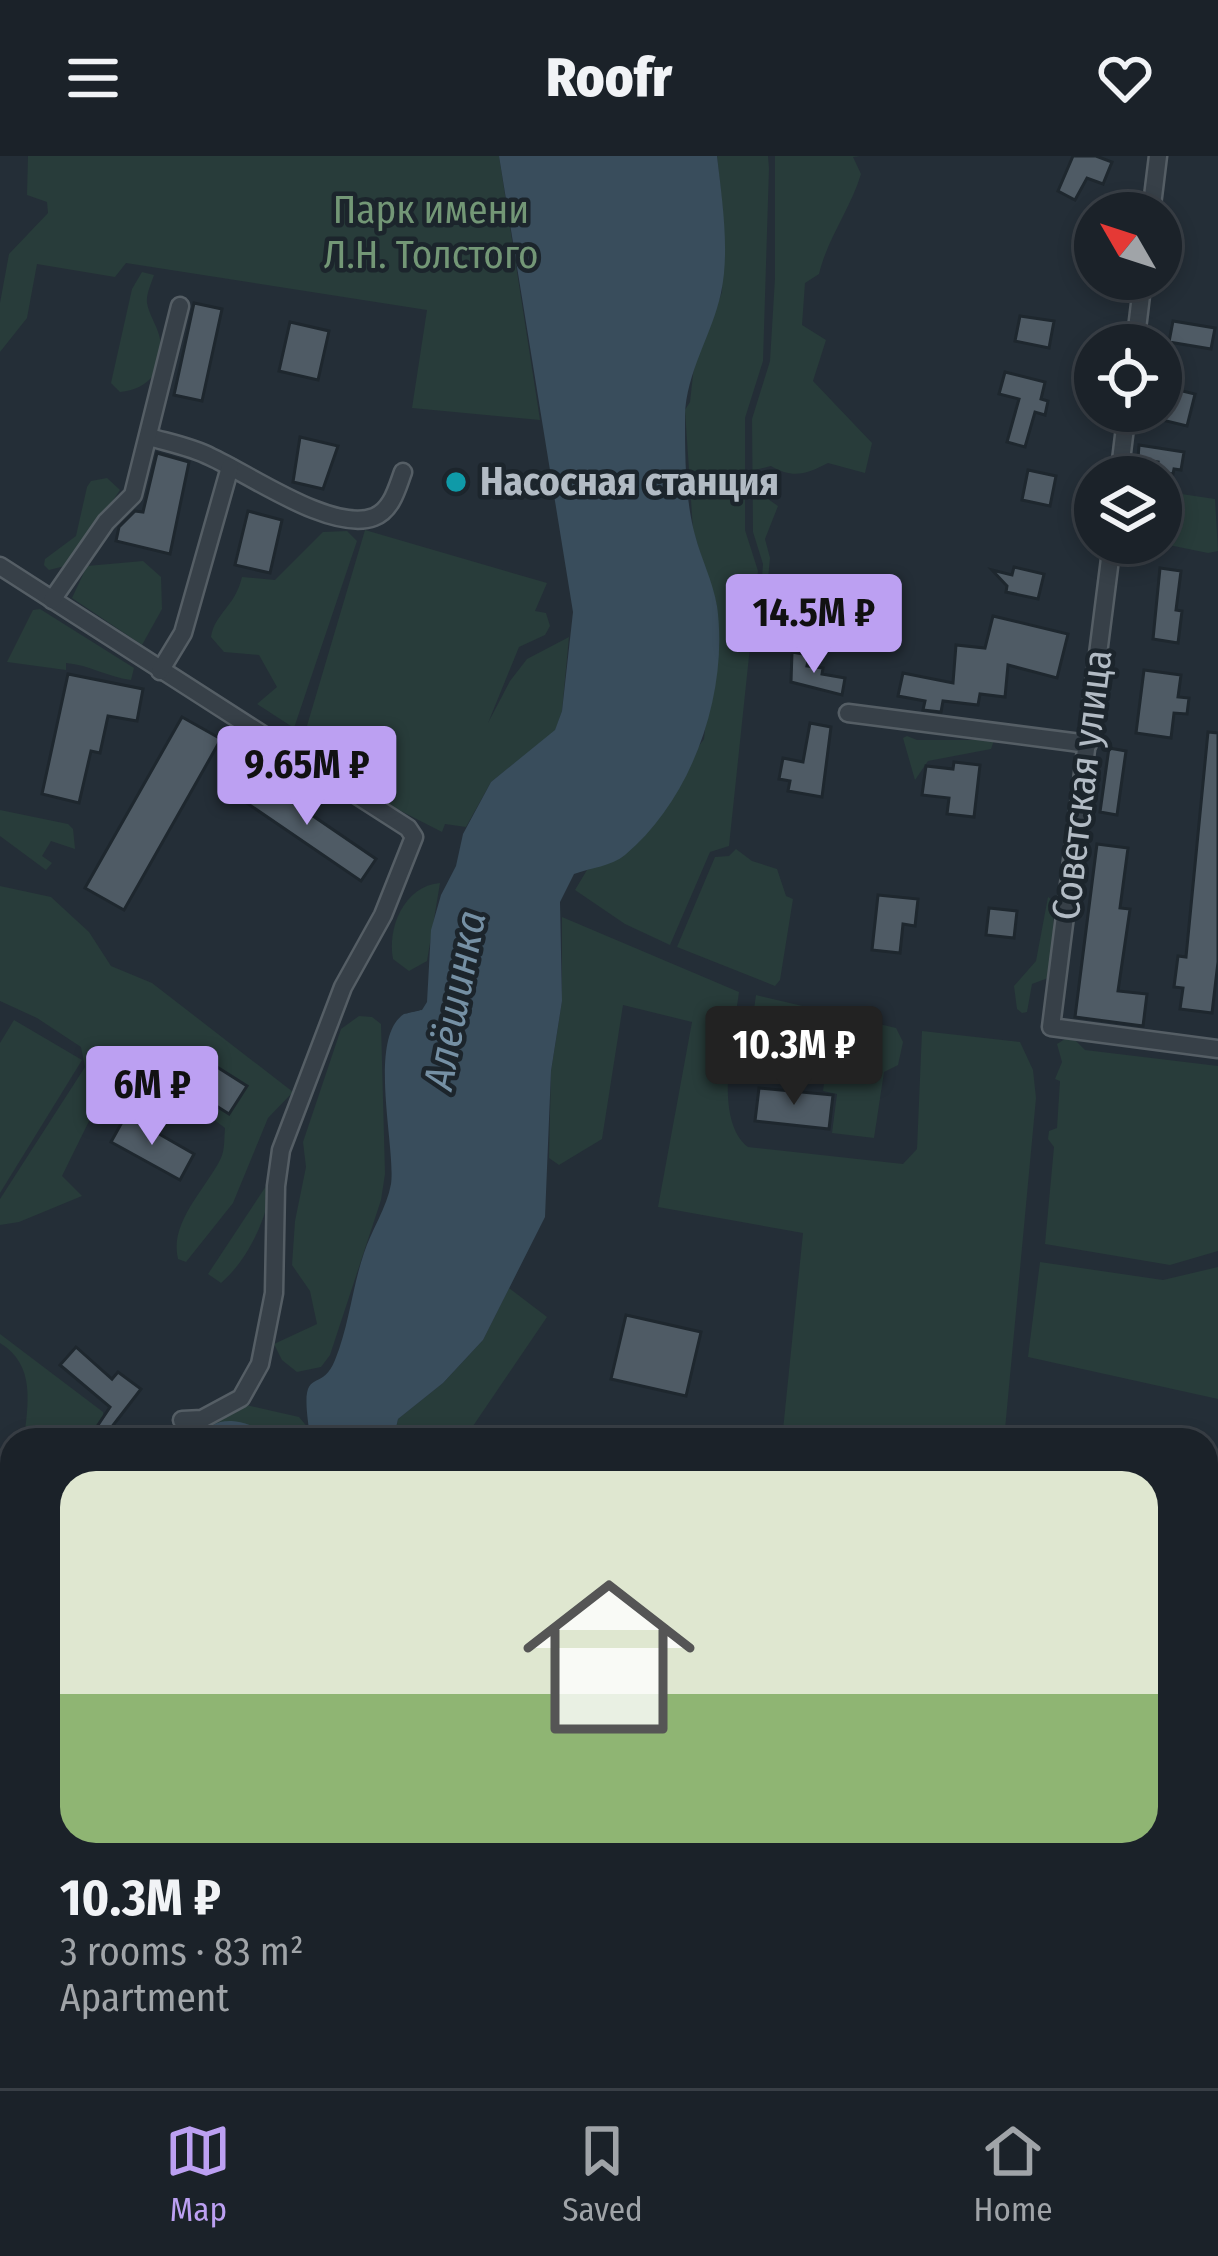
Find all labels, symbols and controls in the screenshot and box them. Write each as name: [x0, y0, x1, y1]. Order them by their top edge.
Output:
icon: menu: [60, 45, 126, 111]
icon: heart: [1092, 45, 1158, 111]
text: Roofr: [546, 46, 672, 110]
park label: Парк имени Л.Н. Толстого: [323, 187, 539, 278]
north arrow: [1074, 192, 1182, 300]
map controls: [1074, 192, 1182, 564]
button: locate: [1074, 324, 1182, 432]
button: layers: [1074, 456, 1182, 564]
place label: Насосная станция: [480, 459, 779, 505]
marker: Насосная станция: [443, 469, 469, 495]
pin: 14.5M ₽: [703, 574, 925, 676]
text: 14.5M ₽: [753, 590, 875, 636]
street label: Советская улица: [1043, 647, 1121, 923]
pin: 9.65M ₽: [196, 726, 418, 828]
text: 9.65M ₽: [244, 742, 370, 788]
water label: Алёшинка: [413, 906, 497, 1096]
pin: 10.3M ₽: [683, 1006, 905, 1108]
text: 10.3M ₽: [732, 1022, 856, 1068]
pin: 6M ₽: [81, 1046, 223, 1148]
text: 6M ₽: [113, 1062, 191, 1108]
icon: home: [501, 1549, 717, 1765]
text: 10.3M ₽: [60, 1867, 221, 1929]
text: 3 rooms · 83 m²: [60, 1929, 304, 1975]
text: Apartment: [60, 1975, 229, 2021]
tab: Map: [165, 2118, 231, 2230]
tab: Saved: [562, 2118, 643, 2230]
tab: Home: [974, 2118, 1053, 2230]

